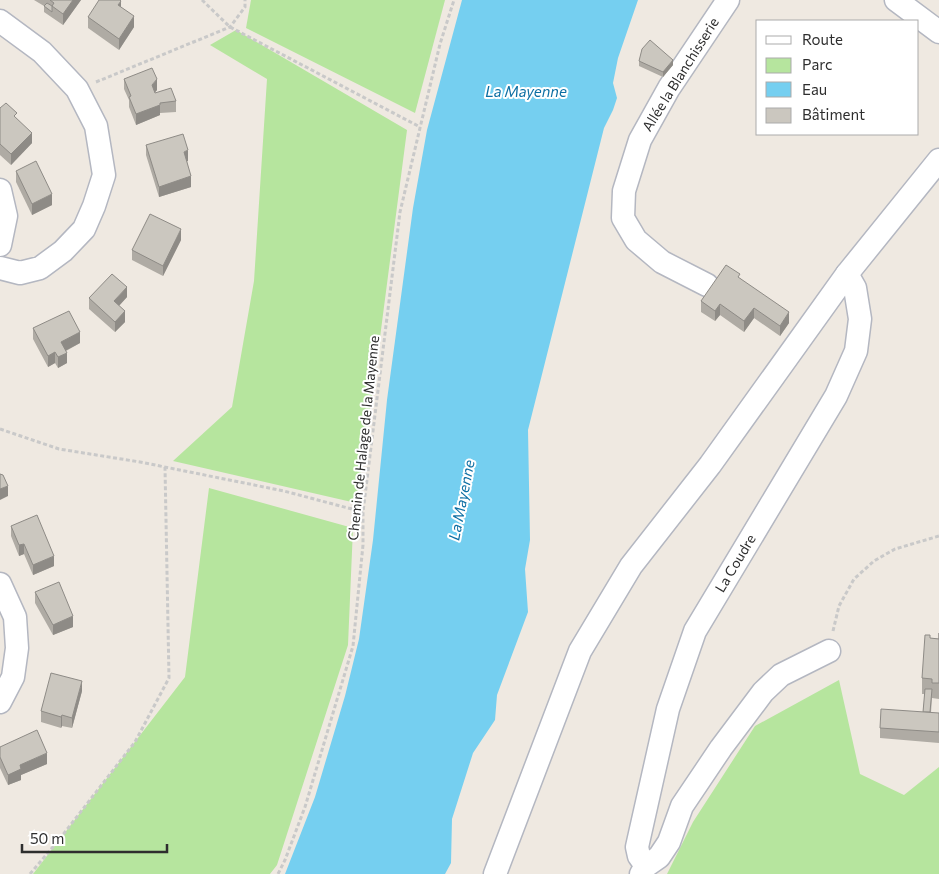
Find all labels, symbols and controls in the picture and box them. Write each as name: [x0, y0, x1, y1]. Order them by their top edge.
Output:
street label: Allée la Blanchisserie: [638, 14, 722, 134]
legend: [756, 20, 919, 135]
text: Route: [802, 30, 843, 48]
text: Parc: [802, 55, 832, 73]
text: Eau: [802, 80, 827, 98]
water label: La Mayenne: [485, 82, 567, 100]
text: Bâtiment: [802, 105, 865, 123]
street label: Chemin de Halage de la Mayenne: [344, 335, 382, 541]
water label: La Mayenne: [444, 458, 478, 542]
street label: La Coudre: [711, 531, 759, 595]
scale bar: [22, 822, 168, 854]
text: 50 m: [30, 829, 64, 847]

